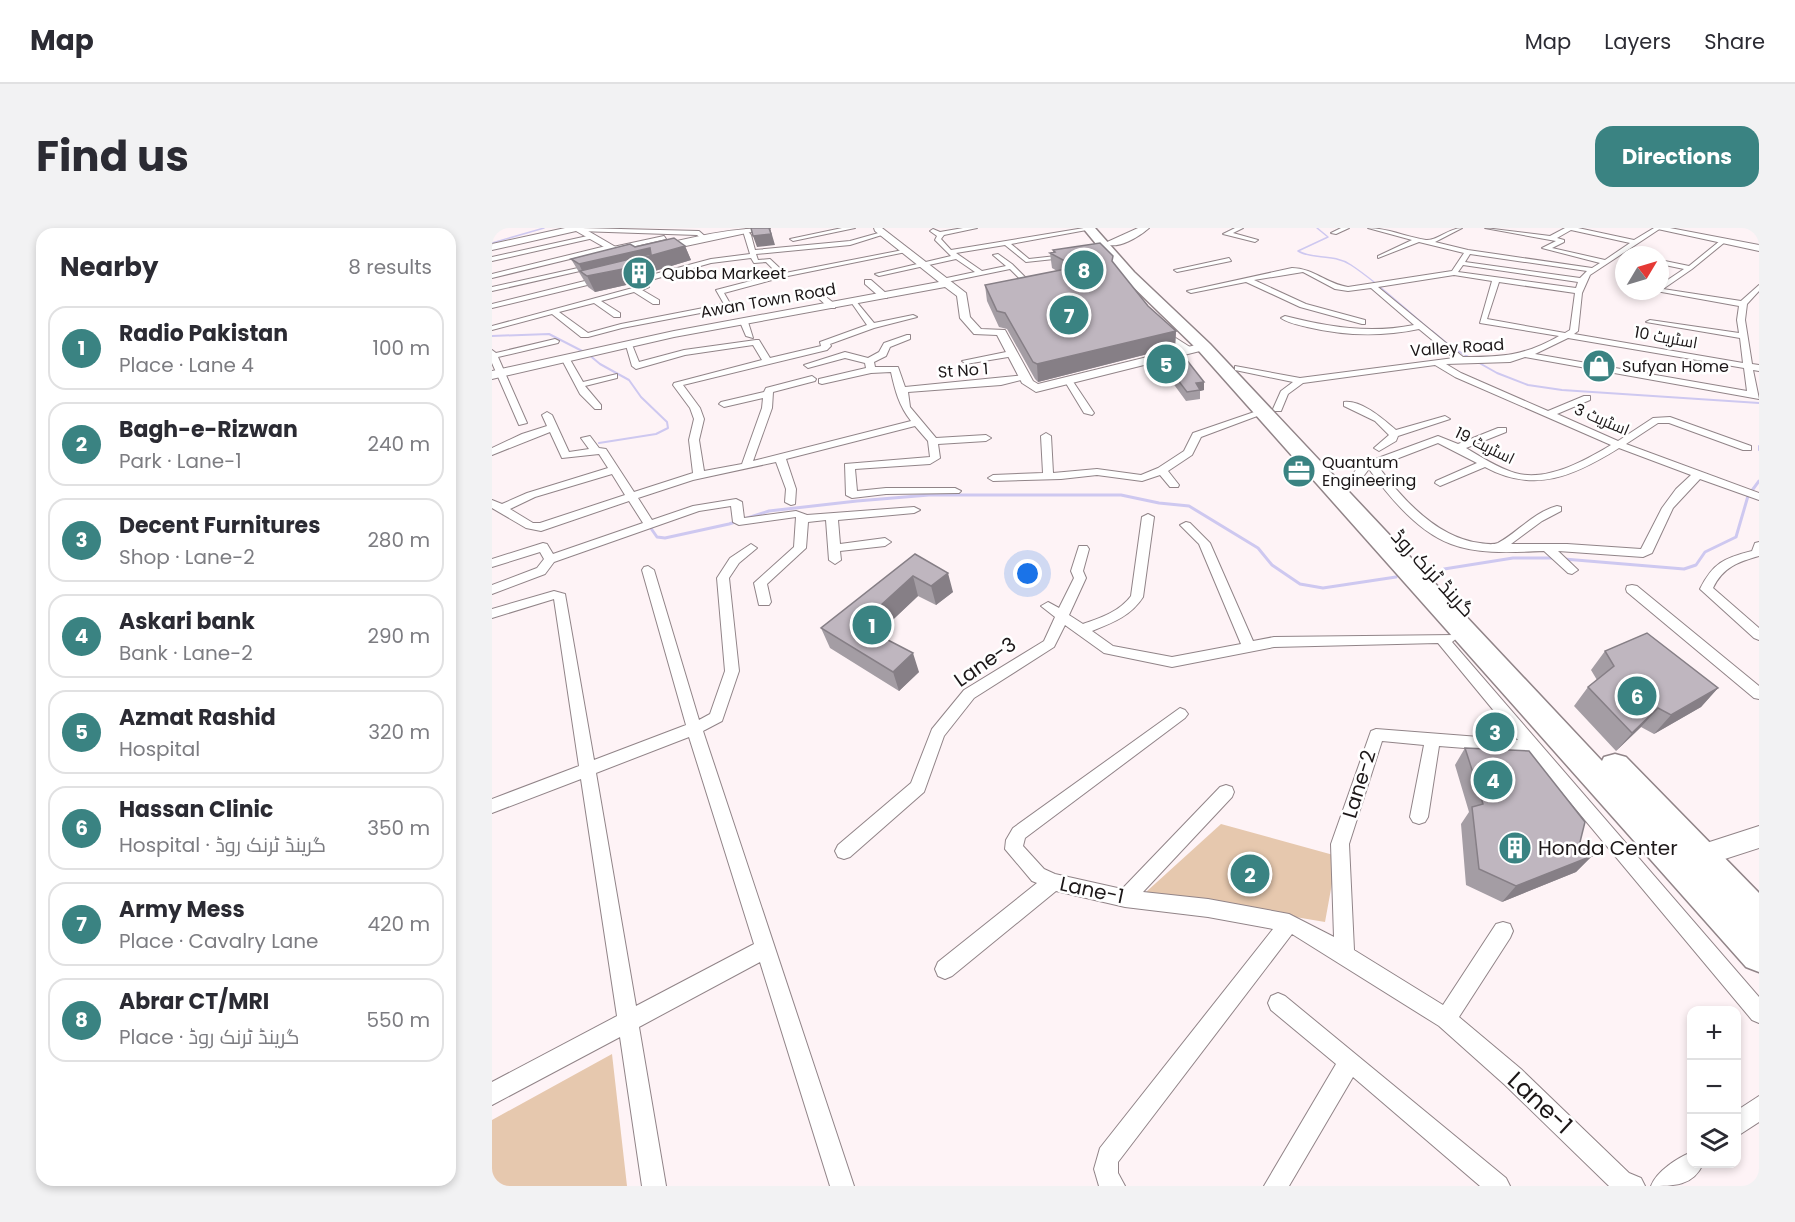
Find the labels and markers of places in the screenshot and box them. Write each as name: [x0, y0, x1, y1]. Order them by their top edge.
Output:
pin: 8: [1064, 248, 1104, 292]
building icon: Qubba Markeet: [621, 255, 657, 291]
place label: Qubba Markeet: [662, 262, 786, 285]
pin: 7: [1050, 292, 1088, 338]
pin: 5: [1146, 342, 1186, 386]
shop icon: Sufyan Home: [1581, 348, 1617, 384]
place label: Sufyan Home: [1622, 355, 1729, 378]
place label: Quantum Engineering: [1322, 451, 1416, 492]
office icon: Quantum Engineering: [1281, 453, 1317, 489]
pin: 1: [852, 602, 892, 648]
pin: 6: [1618, 674, 1656, 718]
pin: 3: [1476, 710, 1514, 754]
pin: 4: [1474, 758, 1512, 802]
building icon: Honda Center: [1497, 830, 1533, 866]
place label: Honda Center: [1538, 834, 1678, 862]
pin: 2: [1230, 852, 1269, 896]

